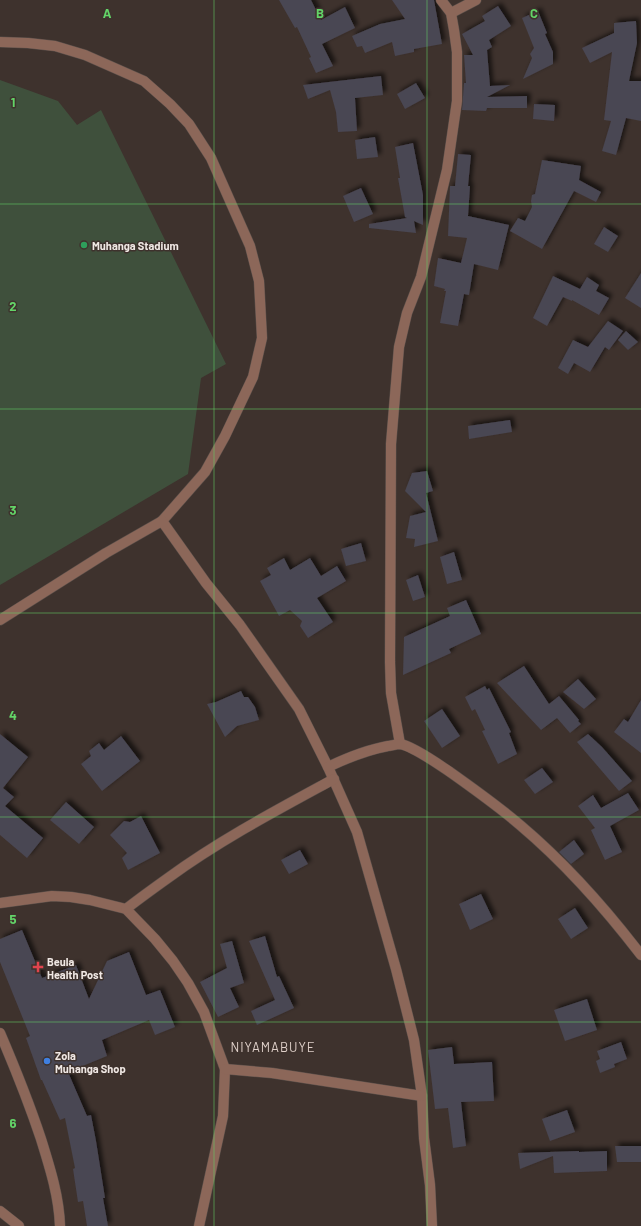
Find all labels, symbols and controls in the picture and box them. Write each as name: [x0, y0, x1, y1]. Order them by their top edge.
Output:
text: A: [103, 5, 112, 21]
text: B: [316, 5, 324, 21]
text: C: [530, 5, 538, 21]
text: 1: [11, 94, 15, 110]
place label: Muhanga Stadium: [92, 239, 179, 252]
marker: Muhanga Stadium: [79, 240, 89, 250]
text: 2: [9, 298, 17, 314]
text: 3: [9, 502, 17, 518]
text: 4: [9, 707, 17, 723]
text: 5: [9, 911, 17, 927]
place label: Beula Health Post: [47, 955, 103, 981]
marker: Beula Health Post: [32, 961, 44, 973]
district label: NIYAMABUYE: [230, 1039, 316, 1055]
place label: Zola Muhanga Shop: [55, 1049, 126, 1075]
marker: Zola Muhanga Shop: [42, 1056, 52, 1066]
text: 6: [10, 1115, 17, 1131]

